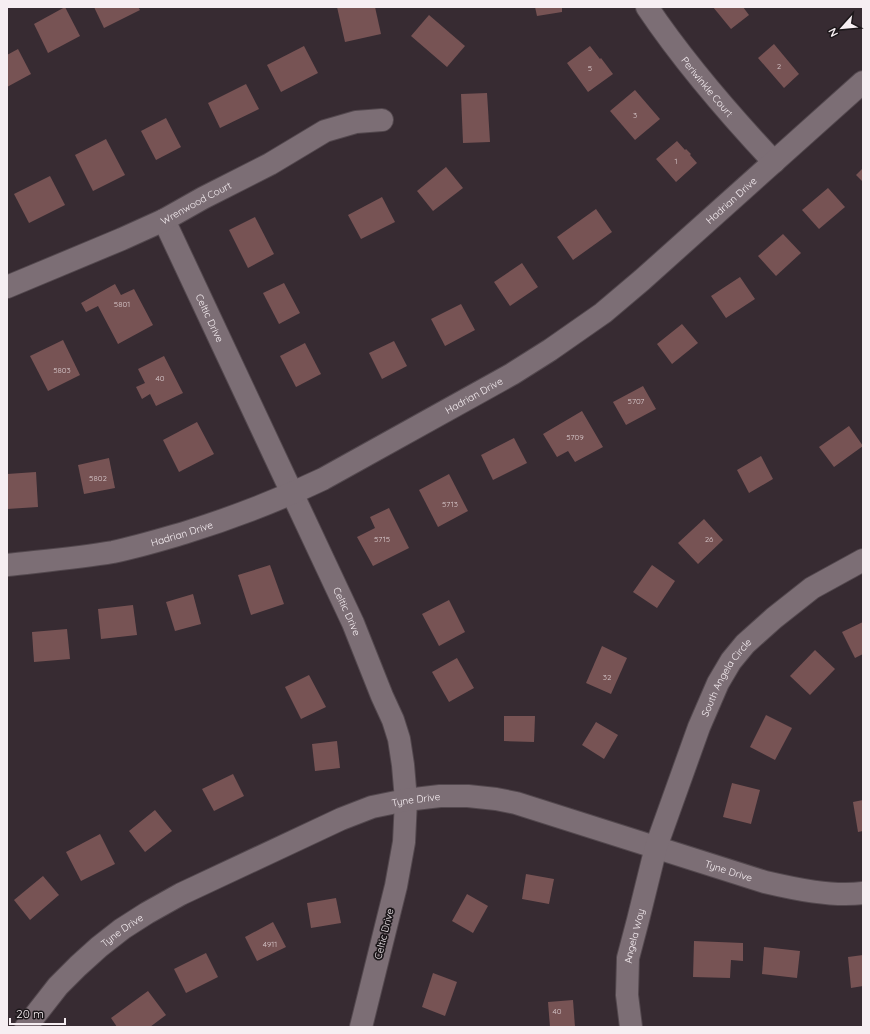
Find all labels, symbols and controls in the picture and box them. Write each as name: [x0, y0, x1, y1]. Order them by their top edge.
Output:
north arrow: [822, 8, 862, 48]
text: N: [825, 26, 841, 39]
street label: Periwinkle Court: [679, 54, 737, 120]
house number: 2: [777, 61, 782, 71]
house number: 5: [588, 63, 592, 73]
house number: 3: [633, 110, 637, 120]
house number: 1: [675, 156, 678, 166]
street label: Hadrian Drive: [703, 174, 759, 226]
street label: Wrenwood Court: [158, 178, 234, 227]
street label: Celtic Drive: [193, 291, 227, 344]
house number: 5801: [114, 299, 130, 309]
house number: 5803: [53, 365, 71, 375]
house number: 40: [156, 373, 165, 383]
street label: Hadrian Drive: [443, 374, 505, 416]
house number: 5707: [628, 396, 644, 406]
house number: 5709: [566, 432, 584, 442]
house number: 5802: [89, 473, 108, 483]
house number: 5713: [442, 499, 458, 509]
street label: Hadrian Drive: [149, 518, 215, 549]
house number: 5715: [374, 534, 390, 544]
house number: 26: [705, 534, 714, 544]
street label: Celtic Drive: [330, 585, 364, 638]
street label: South Angela Circle: [698, 635, 754, 719]
house number: 32: [603, 672, 612, 682]
street label: Tyne Drive: [390, 789, 441, 809]
street label: Tyne Drive: [703, 857, 754, 884]
street label: Celtic Drive: [371, 907, 397, 961]
street label: Angela Way: [621, 907, 647, 964]
street label: Tyne Drive: [98, 911, 146, 950]
house number: 4911: [263, 939, 277, 949]
scale bar: [10, 1000, 65, 1026]
text: 20 m: [16, 1006, 44, 1021]
house number: 40: [553, 1006, 562, 1016]

